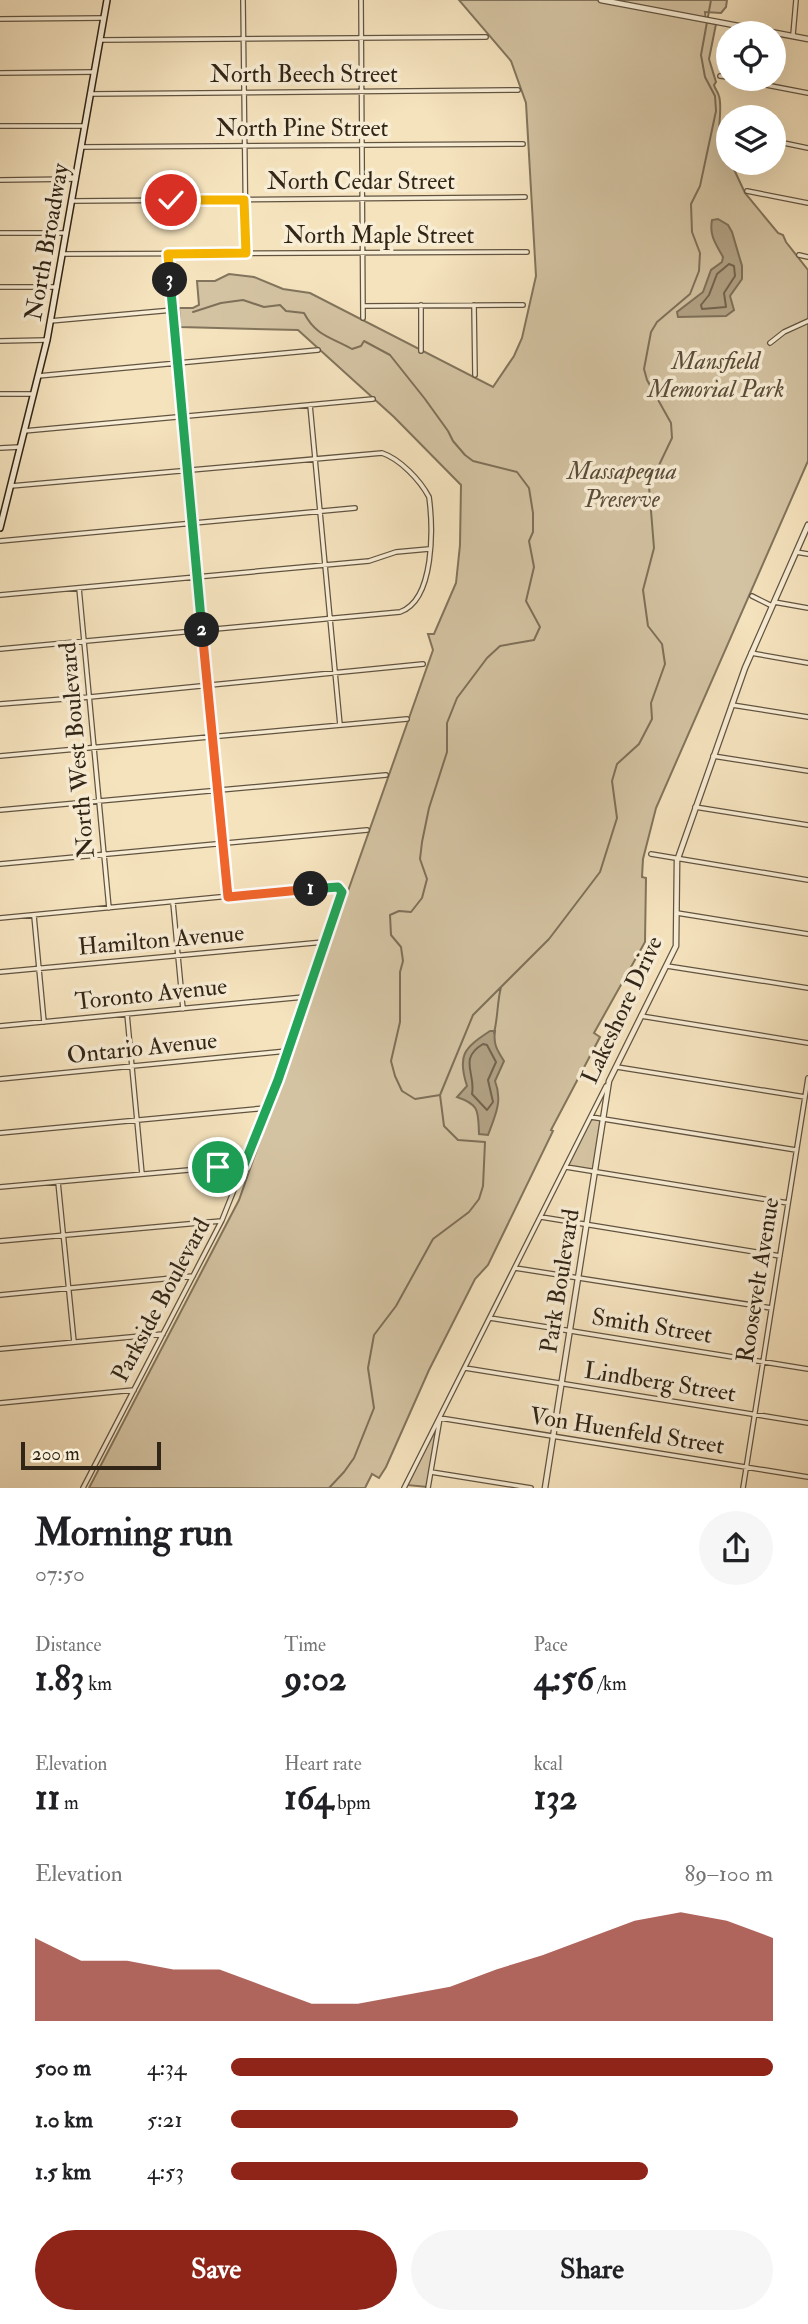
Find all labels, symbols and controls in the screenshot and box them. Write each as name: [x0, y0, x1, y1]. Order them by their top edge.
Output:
map controls: [716, 21, 786, 175]
button: locate: [716, 21, 786, 91]
street label: North Beech Street: [210, 59, 398, 90]
button: layers: [716, 105, 786, 175]
street label: North Pine Street: [216, 113, 388, 144]
street label: North Broadway: [18, 160, 76, 323]
street label: North Cedar Street: [267, 166, 455, 197]
pin: [141, 170, 201, 230]
icon: check: [152, 181, 190, 219]
street label: North Maple Street: [284, 220, 475, 251]
pin: 3: [152, 262, 188, 298]
text: 3: [166, 267, 173, 291]
park label: Mansfield Memorial Park: [646, 346, 784, 405]
park label: Massapequa Preserve: [565, 456, 677, 515]
pin: 2: [184, 612, 220, 648]
text: 2: [197, 617, 206, 641]
street label: North West Boulevard: [52, 641, 102, 859]
pin: 1: [294, 872, 328, 906]
text: 1: [307, 876, 314, 900]
street label: Hamilton Avenue: [77, 917, 245, 963]
street label: Lakeshore Drive: [574, 931, 670, 1089]
street label: Toronto Avenue: [73, 971, 229, 1017]
street label: Ontario Avenue: [65, 1025, 219, 1071]
pin: [188, 1137, 248, 1197]
icon: arrive: [199, 1148, 237, 1186]
street label: Roosevelt Avenue: [730, 1195, 786, 1365]
street label: Park Boulevard: [533, 1207, 587, 1355]
street label: Parkside Boulevard: [105, 1212, 217, 1387]
street label: Smith Street: [590, 1301, 715, 1351]
street label: Lindberg Street: [582, 1355, 738, 1409]
street label: Von Huenfeld Street: [527, 1400, 727, 1462]
scale bar: [21, 1438, 161, 1470]
text: 200 m: [32, 1442, 80, 1466]
text: Morning run: [35, 1509, 233, 1557]
button: share: [699, 1511, 773, 1585]
text: 07:50: [35, 1559, 85, 1588]
text: Distance: [35, 1633, 101, 1657]
text: Time: [284, 1633, 326, 1657]
text: Pace: [534, 1633, 568, 1657]
text: 1.83: [35, 1657, 84, 1701]
text: 9:02: [284, 1657, 347, 1701]
text: 4:56: [534, 1657, 594, 1701]
text: km: [84, 1672, 112, 1696]
text: /km: [594, 1672, 627, 1696]
text: Elevation: [35, 1752, 107, 1776]
text: Heart rate: [284, 1752, 362, 1776]
text: kcal: [534, 1752, 563, 1776]
text: 11: [35, 1776, 60, 1820]
text: 164: [284, 1776, 333, 1820]
text: 132: [534, 1776, 577, 1820]
text: m: [60, 1791, 79, 1815]
text: bpm: [333, 1791, 371, 1815]
text: Elevation: [35, 1859, 123, 1888]
text: 89–100 m: [684, 1859, 773, 1888]
text: 500 m: [35, 2053, 91, 2082]
text: 4:34: [147, 2053, 186, 2082]
text: 1.0 km: [35, 2105, 93, 2134]
text: 5:21: [147, 2105, 183, 2134]
text: 1.5 km: [35, 2157, 91, 2186]
text: 4:53: [147, 2157, 184, 2186]
button: Save: [35, 2230, 397, 2310]
button: Share: [411, 2230, 773, 2310]

